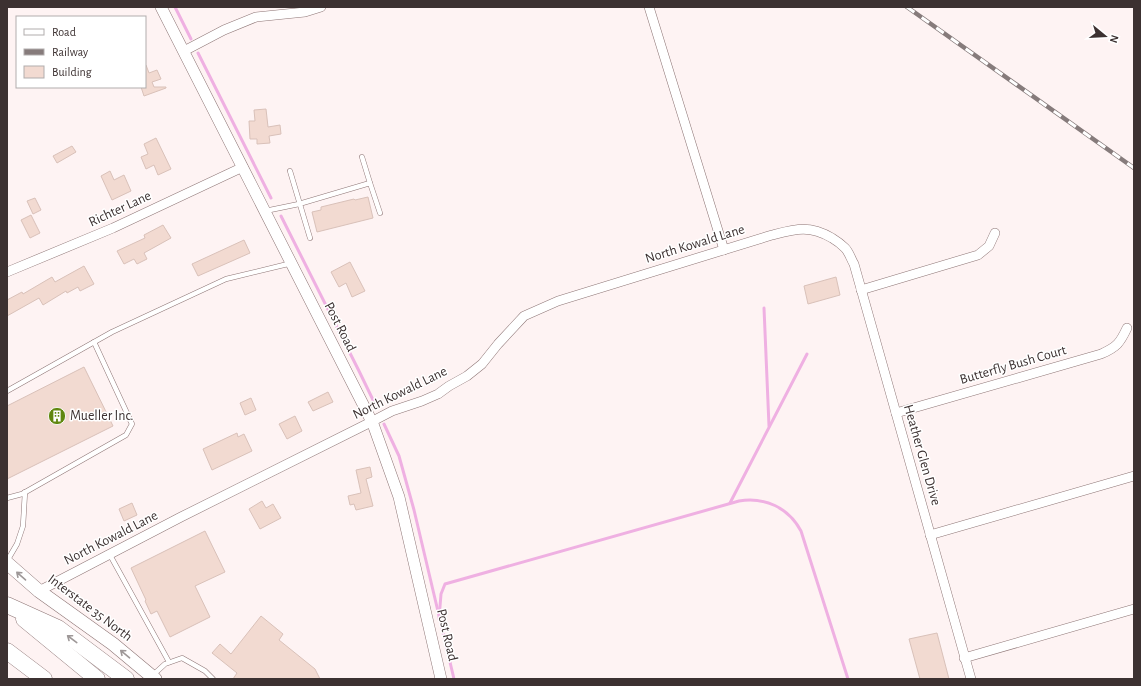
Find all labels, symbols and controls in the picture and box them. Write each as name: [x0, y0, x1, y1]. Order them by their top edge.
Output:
legend: [16, 16, 146, 88]
north arrow: [1085, 16, 1125, 56]
text: Road: [52, 26, 76, 38]
text: N: [1108, 34, 1120, 44]
text: Railway: [52, 46, 88, 59]
text: Building: [52, 66, 92, 78]
street label: Richter Lane: [87, 188, 153, 230]
street label: North Kowald Lane: [644, 222, 746, 266]
street label: Post Road: [322, 300, 358, 354]
street label: Butterfly Bush Court: [958, 343, 1068, 387]
street label: North Kowald Lane: [351, 364, 449, 422]
street label: Heather Glen Drive: [901, 403, 943, 507]
building icon: Mueller Inc.: [47, 406, 67, 426]
place label: Mueller Inc.: [70, 409, 134, 423]
street label: North Kowald Lane: [62, 508, 160, 568]
one-way arrow: [16, 571, 27, 580]
street label: Interstate 35 North: [45, 572, 135, 644]
street label: Post Road: [434, 607, 460, 663]
one-way arrow: [67, 635, 78, 643]
one-way arrow: [120, 649, 130, 658]

